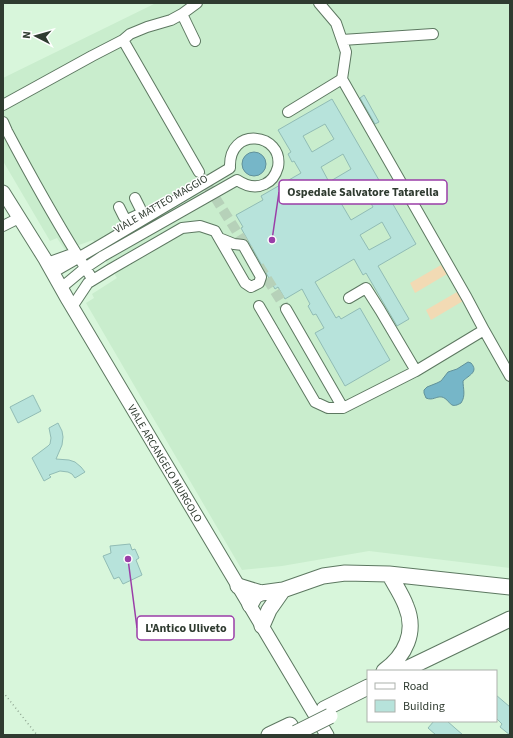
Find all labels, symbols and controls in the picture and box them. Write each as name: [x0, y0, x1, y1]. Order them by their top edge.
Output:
north arrow: [16, 16, 56, 56]
text: N: [19, 31, 34, 39]
street label: VIALE MATTEO MAGGIO: [111, 171, 211, 237]
callout: Ospedale Salvatore Tatarella: [279, 180, 447, 204]
text: Ospedale Salvatore Tatarella: [287, 184, 439, 201]
street label: VIALE ARCANGELO MURGOLO: [124, 402, 206, 525]
callout: L'Antico Uliveto: [137, 616, 234, 640]
text: L'Antico Uliveto: [145, 620, 227, 637]
legend: [367, 670, 497, 722]
text: Road: [403, 678, 429, 695]
text: Building: [403, 698, 445, 715]

